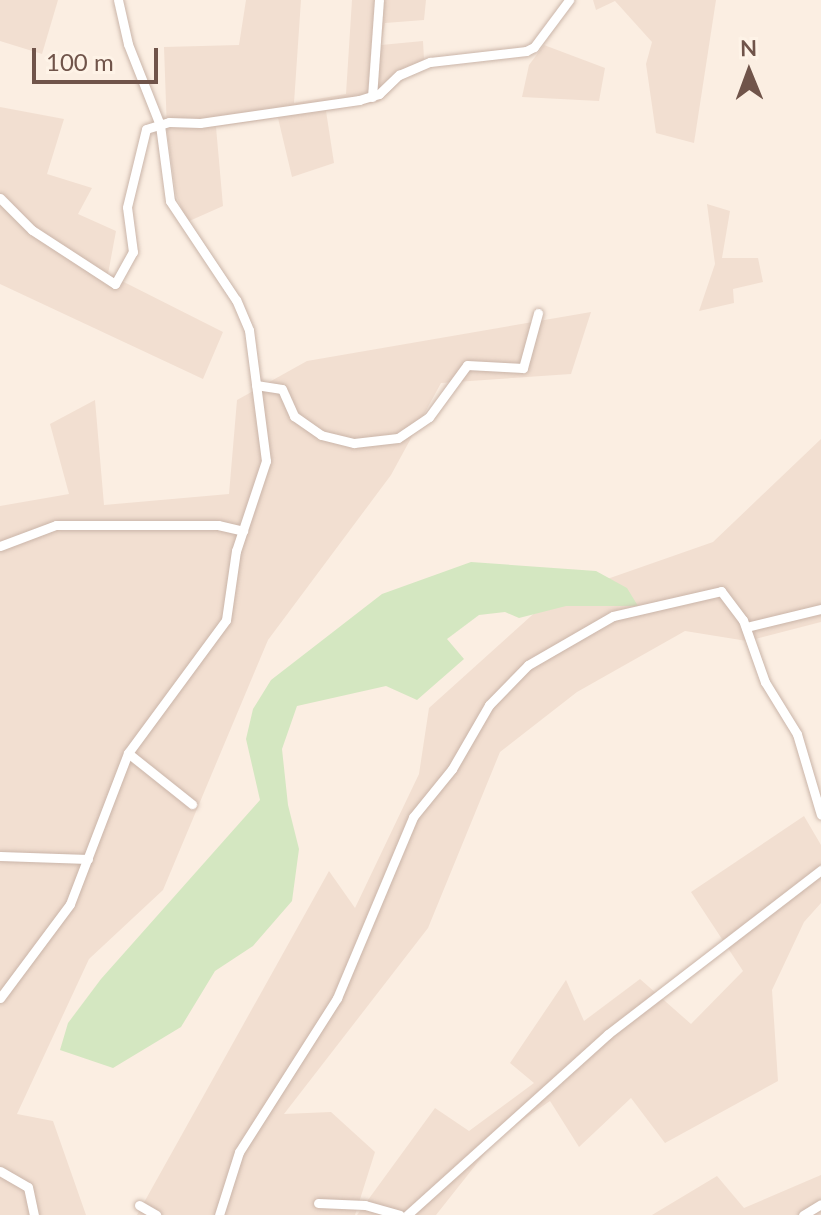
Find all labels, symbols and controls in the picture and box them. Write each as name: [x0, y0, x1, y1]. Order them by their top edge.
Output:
scale bar: [36, 32, 162, 82]
north arrow: [709, 32, 789, 112]
text: N: [740, 34, 757, 61]
text: 100 m: [46, 47, 114, 76]

